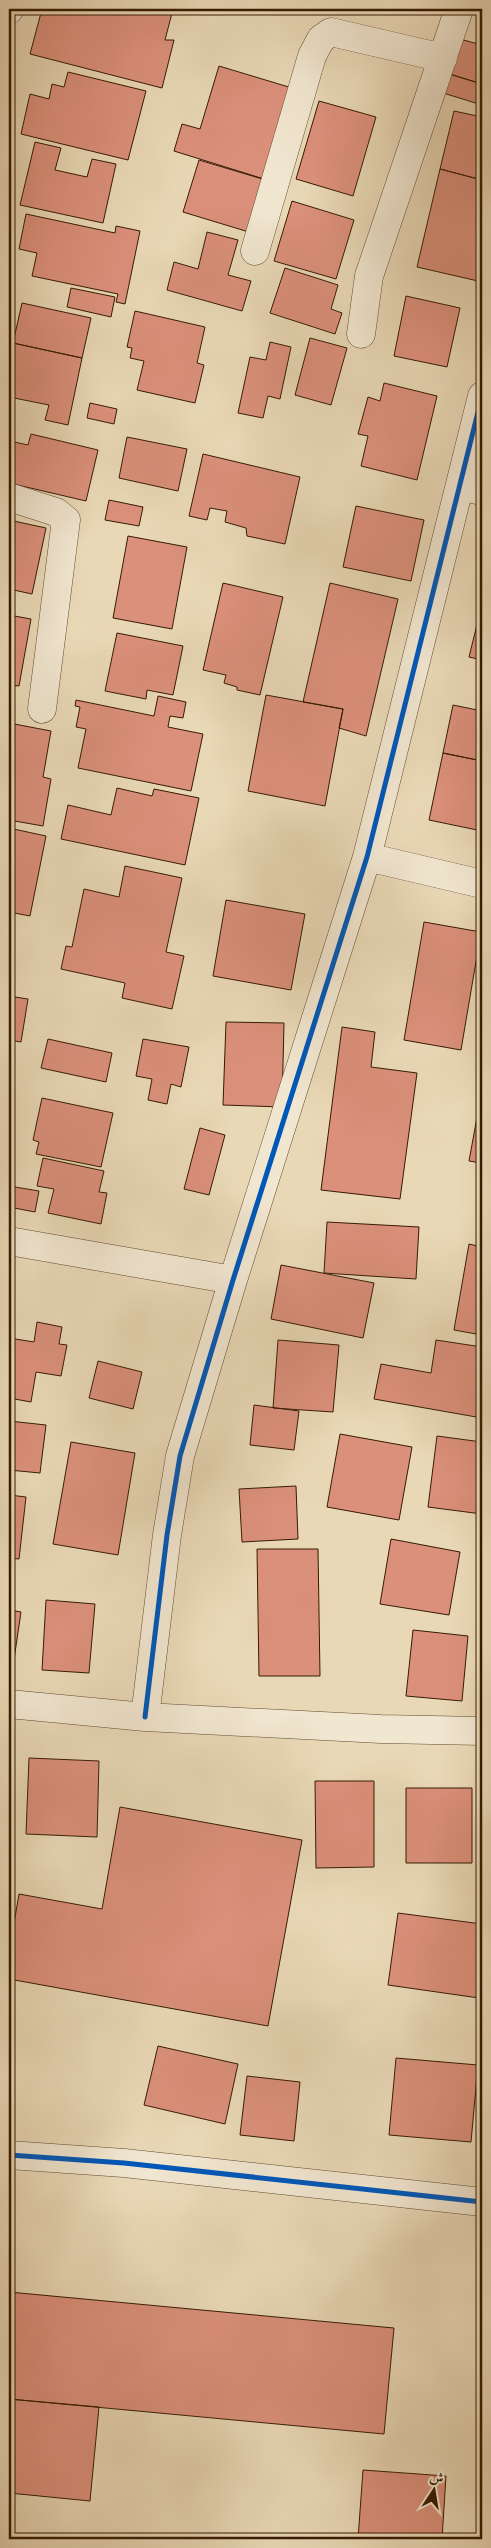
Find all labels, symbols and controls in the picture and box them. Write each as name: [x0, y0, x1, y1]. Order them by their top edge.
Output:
north arrow: [408, 2466, 458, 2516]
text: ش: [428, 2467, 445, 2488]

